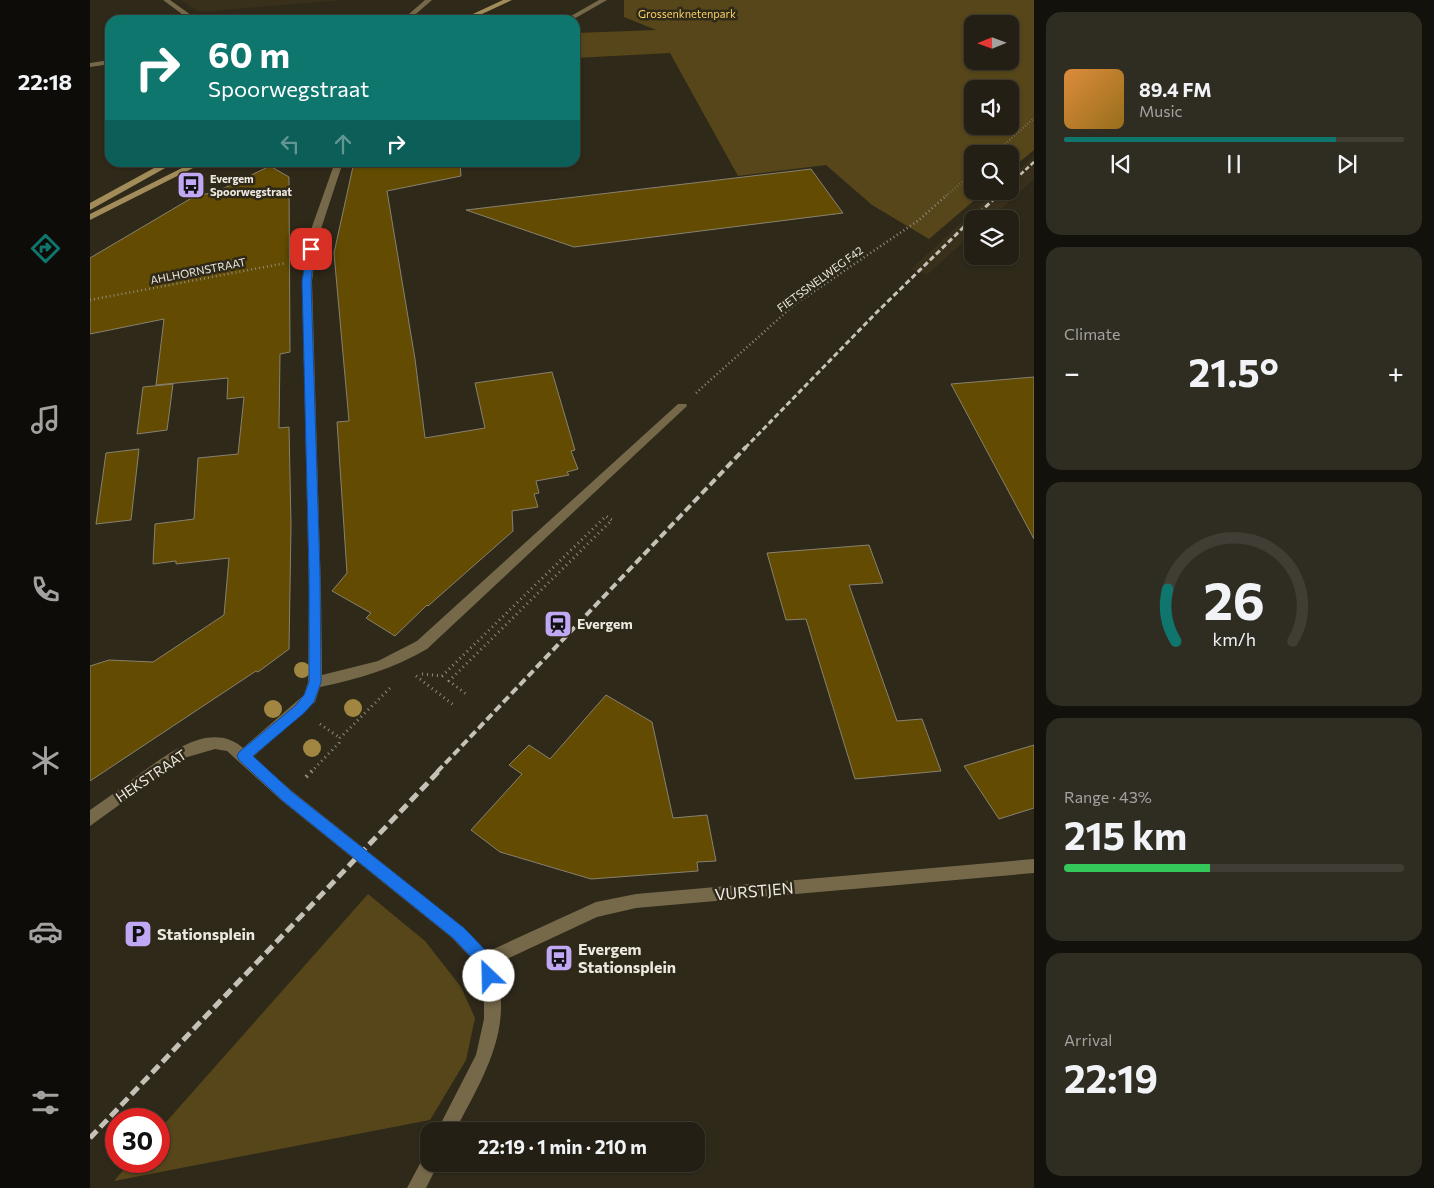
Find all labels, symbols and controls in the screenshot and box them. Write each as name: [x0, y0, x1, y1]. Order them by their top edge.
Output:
park label: Grossenknetenpark: [638, 7, 736, 20]
north arrow: [964, 15, 1019, 70]
map controls: [964, 15, 1019, 265]
text: 60 m: [208, 32, 290, 75]
icon: right: [125, 35, 190, 100]
text: 22:18: [18, 68, 72, 95]
text: Spoorwegstraat: [208, 75, 369, 102]
text: 89.4 FM: [1139, 78, 1212, 101]
button: sound: [964, 80, 1019, 135]
text: Music: [1139, 101, 1183, 120]
icon: left: [276, 130, 304, 158]
icon: ahead: [329, 130, 357, 158]
icon: right: [382, 130, 410, 158]
button: search: [964, 145, 1019, 200]
icon: previous: [1107, 150, 1135, 178]
icon: pause: [1220, 150, 1248, 178]
icon: next: [1333, 150, 1361, 178]
bus stop icon: Evergem Spoorwegstraat: [176, 170, 206, 200]
place label: Evergem Spoorwegstraat: [210, 172, 292, 198]
button: layers: [964, 210, 1019, 265]
pin: [290, 228, 332, 270]
icon: directions: [28, 231, 63, 266]
icon: arrive: [297, 235, 325, 263]
street label: FIETSSNELWEG F42: [774, 243, 865, 314]
street label: AHLHORNSTRAAT: [149, 255, 247, 286]
text: Climate: [1064, 324, 1120, 343]
text: 21.5°: [1189, 348, 1279, 395]
text: −: [1064, 355, 1080, 389]
text: +: [1388, 355, 1404, 389]
icon: music: [28, 402, 63, 437]
text: 26: [1203, 567, 1265, 631]
icon: phone: [28, 572, 63, 607]
station icon: Evergem: [543, 609, 573, 639]
place label: Evergem: [577, 615, 633, 632]
text: km/h: [1212, 628, 1256, 650]
icon: climate: [28, 743, 63, 778]
street label: HEKSTRAAT: [112, 746, 189, 805]
text: Range · 43%: [1064, 787, 1152, 806]
text: 215 km: [1064, 811, 1187, 858]
street label: VURSTJEN: [714, 878, 794, 903]
icon: car: [28, 914, 63, 949]
parking icon: Stationsplein: [123, 919, 153, 949]
place label: Stationsplein: [157, 924, 255, 943]
place label: Evergem Stationsplein: [578, 939, 676, 976]
bus stop icon: Evergem Stationsplein: [544, 943, 574, 973]
position arrow: [462, 949, 514, 1001]
text: Arrival: [1064, 1030, 1112, 1049]
text: 22:19: [1064, 1054, 1158, 1101]
icon: filters: [28, 1085, 63, 1120]
speed limit sign: 30: [105, 1108, 170, 1173]
text: 22:19 · 1 min · 210 m: [478, 1135, 647, 1158]

